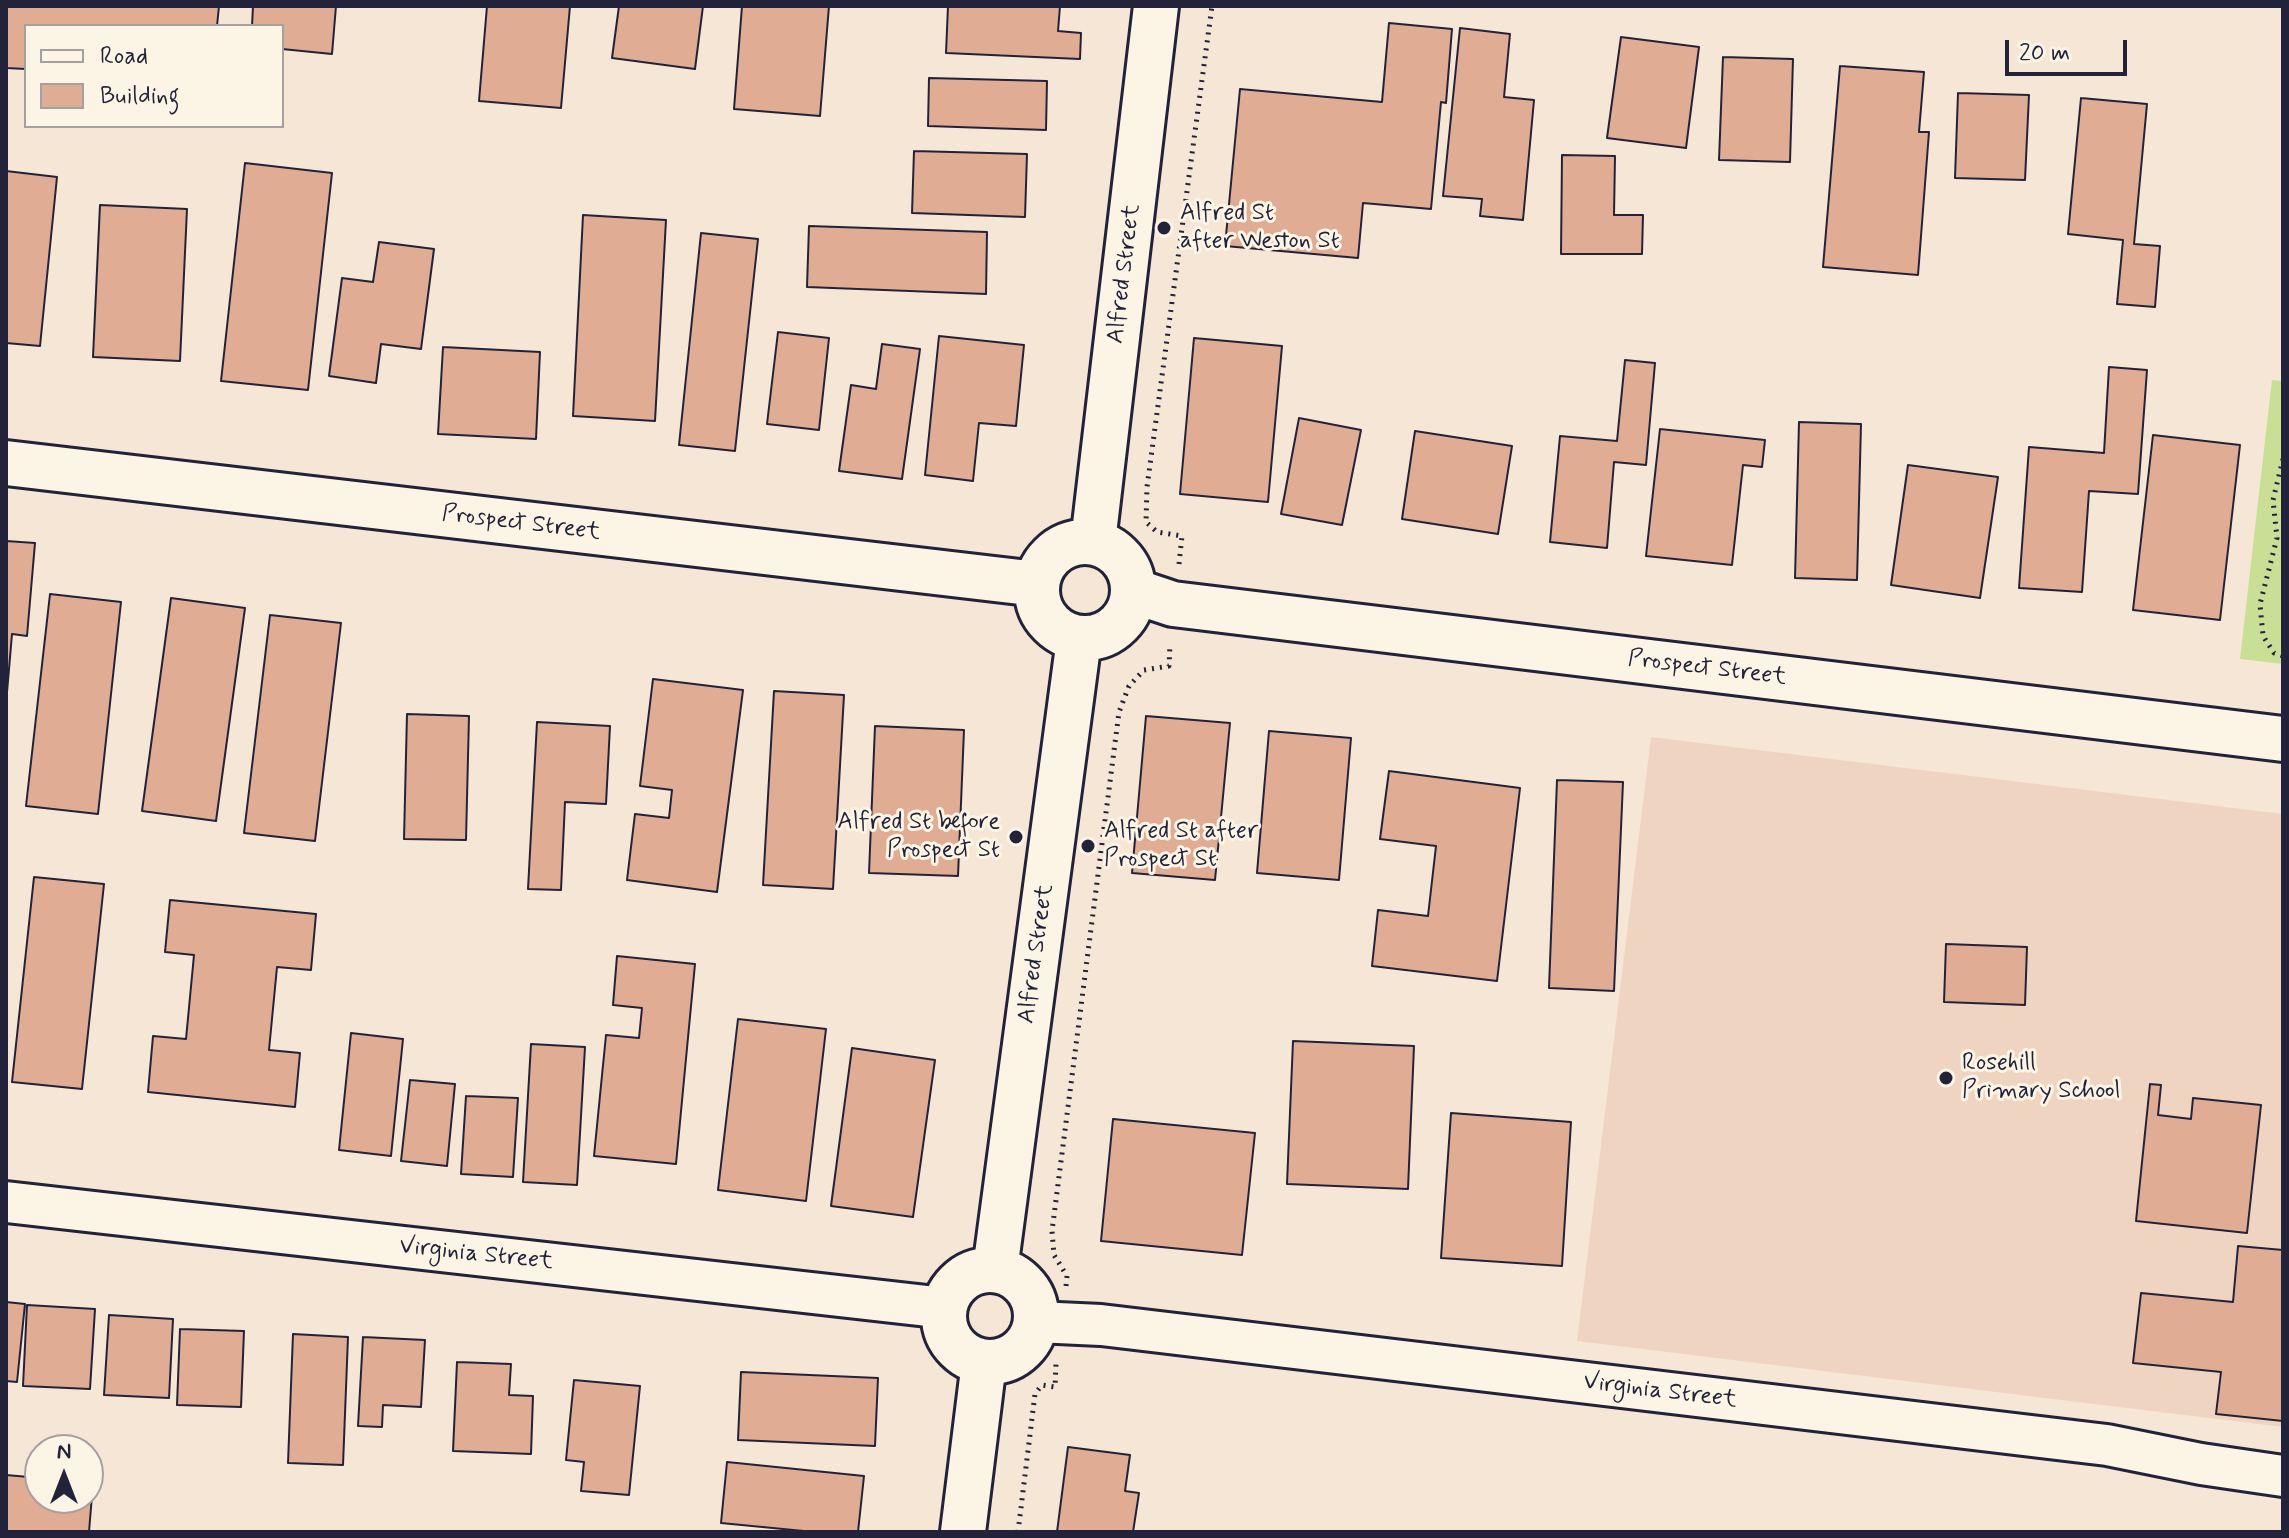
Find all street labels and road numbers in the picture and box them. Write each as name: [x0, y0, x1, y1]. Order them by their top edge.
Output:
street label: Alfred Street: [1102, 203, 1148, 345]
street label: Prospect Street: [440, 500, 602, 548]
street label: Prospect Street: [1626, 645, 1788, 693]
street label: Alfred Street: [1013, 882, 1061, 1026]
street label: Virginia Street: [398, 1233, 554, 1277]
street label: Virginia Street: [1582, 1368, 1738, 1416]

